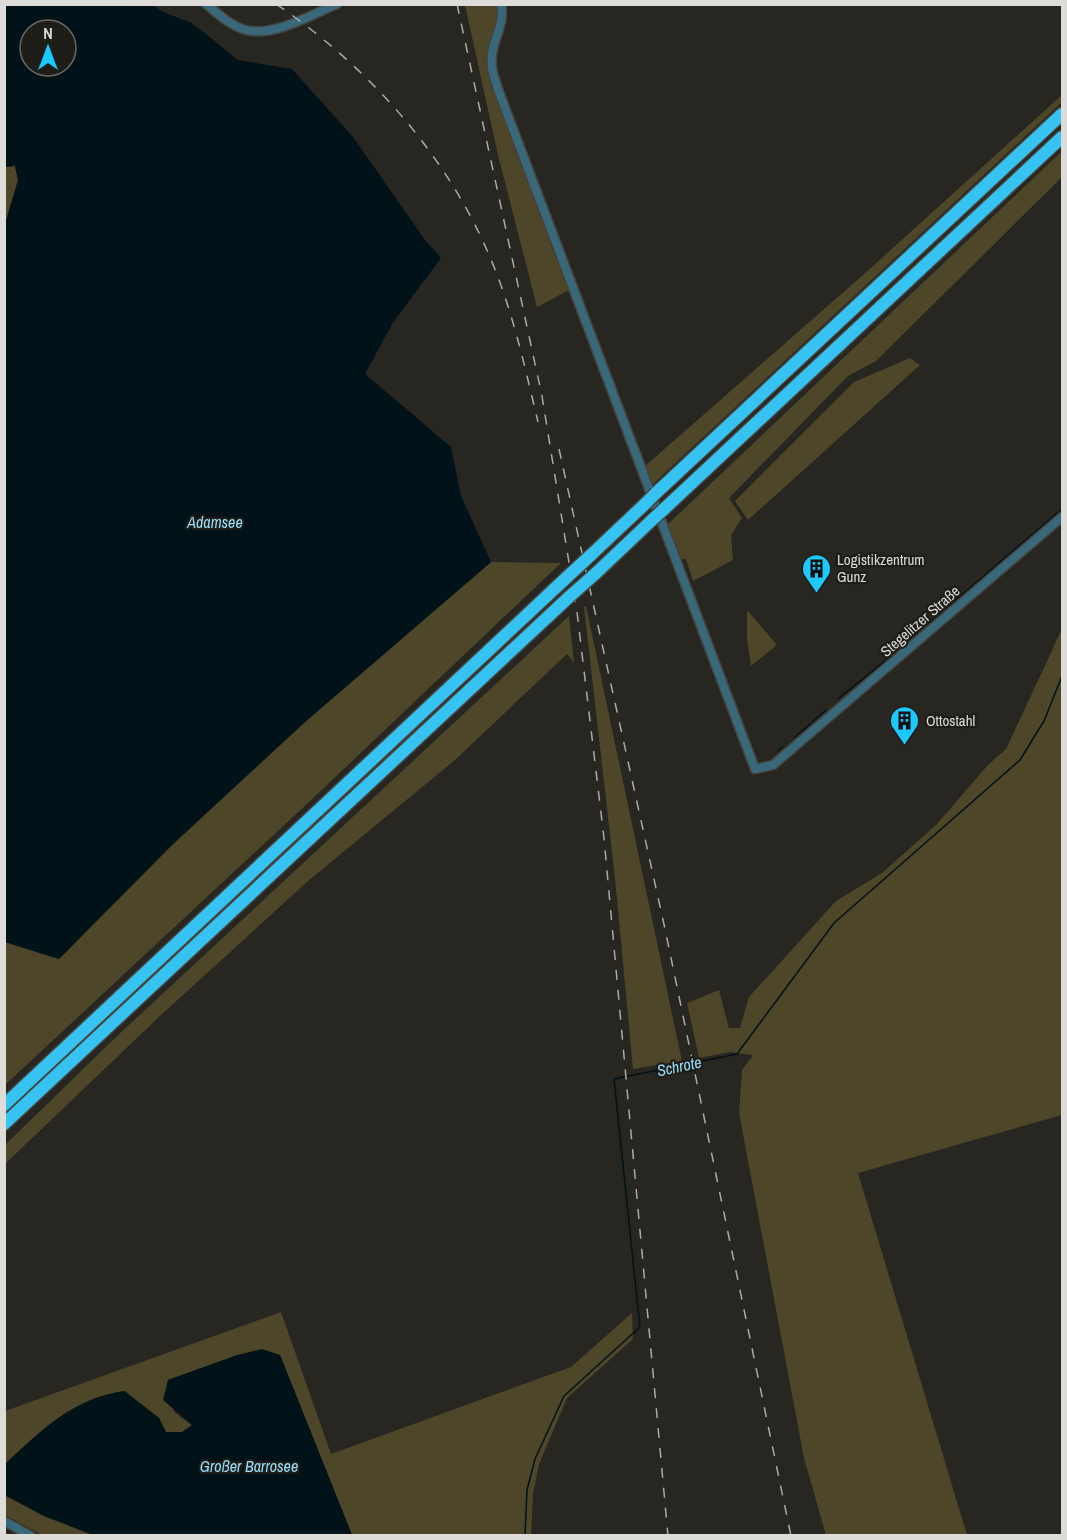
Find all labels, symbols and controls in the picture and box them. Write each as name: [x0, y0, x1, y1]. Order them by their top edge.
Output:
north arrow: [18, 18, 78, 78]
text: N: [43, 22, 53, 44]
water label: Adamsee: [186, 511, 243, 533]
place label: Logistikzentrum Gunz: [837, 549, 925, 587]
building icon: Logistikzentrum Gunz: [800, 552, 832, 594]
street label: Stegelitzer Straße: [876, 580, 964, 661]
building icon: Ottostahl: [889, 704, 921, 746]
place label: Ottostahl: [926, 710, 975, 731]
water label: Schrote: [655, 1051, 703, 1081]
water label: Großer Barrosee: [200, 1455, 298, 1477]

